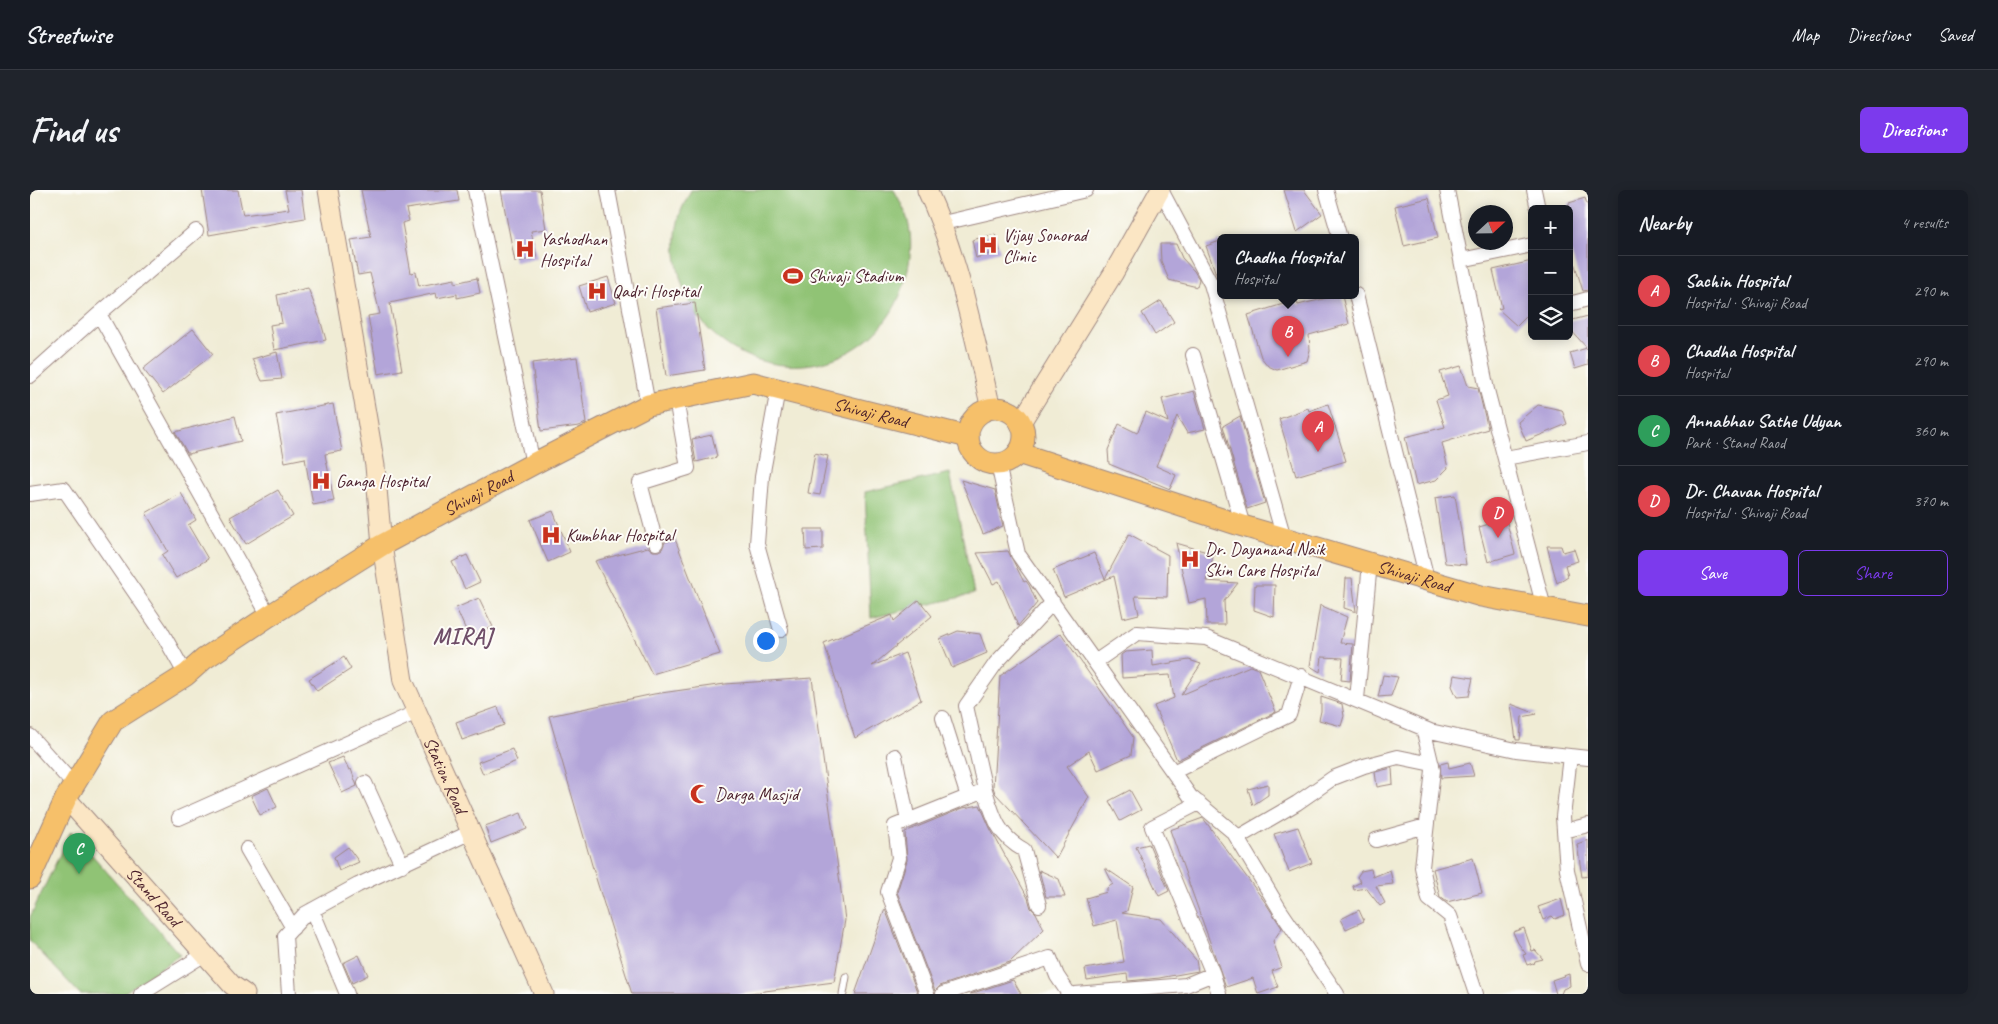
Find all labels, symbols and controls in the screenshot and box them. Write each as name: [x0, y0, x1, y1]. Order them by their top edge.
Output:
text: Streetwise: [25, 20, 111, 50]
text: Map: [1792, 24, 1819, 46]
text: Directions: [1847, 24, 1910, 46]
text: Saved: [1938, 24, 1973, 46]
button: Directions: [1860, 107, 1968, 153]
text: Find us: [30, 108, 117, 153]
north arrow: [1468, 205, 1513, 250]
map controls: [1528, 205, 1573, 340]
button: +: [1528, 205, 1573, 250]
text: Nearby: [1638, 210, 1691, 236]
text: 4 results: [1901, 213, 1948, 233]
place label: Vijay Sonorad Clinic: [1003, 224, 1090, 267]
place label: Yashodhan Hospital: [540, 228, 608, 271]
hospital icon: Vijay Sonorad Clinic: [977, 234, 999, 256]
popup: [1217, 234, 1359, 299]
hospital icon: Yashodhan Hospital: [514, 238, 536, 260]
text: Chadha Hospital: [1234, 245, 1342, 269]
button: −: [1528, 250, 1573, 295]
sports icon: Shivaji Stadium: [782, 265, 804, 287]
place label: Shivaji Stadium: [808, 265, 904, 287]
text: Hospital: [1234, 269, 1278, 289]
text: Sachin Hospital: [1685, 269, 1788, 293]
hospital icon: Qadri Hospital: [586, 280, 608, 302]
place label: Qadri Hospital: [612, 280, 702, 302]
text: A: [1650, 281, 1658, 301]
text: 290 m: [1914, 281, 1948, 301]
text: Hospital · Shivaji Road: [1685, 293, 1807, 313]
button: layers: [1528, 295, 1573, 340]
pin: B: [1272, 316, 1304, 357]
text: Chadha Hospital: [1685, 339, 1793, 363]
text: B: [1650, 351, 1658, 371]
text: 290 m: [1914, 351, 1948, 371]
text: Hospital: [1685, 363, 1729, 383]
street label: Shivaji Road: [831, 393, 913, 433]
text: Annabhau Sathe Udyan: [1685, 409, 1841, 433]
pin: A: [1302, 411, 1334, 452]
text: C: [1650, 421, 1658, 441]
text: 360 m: [1914, 421, 1948, 441]
text: Park · Stand Raod: [1685, 433, 1785, 453]
street label: Shivaji Road: [440, 464, 519, 521]
hospital icon: Ganga Hospital: [310, 470, 332, 492]
place label: Ganga Hospital: [336, 470, 431, 492]
text: Dr. Chavan Hospital: [1685, 479, 1818, 503]
text: D: [1649, 491, 1659, 511]
text: 370 m: [1914, 491, 1948, 511]
pin: D: [1482, 497, 1514, 538]
text: Hospital · Shivaji Road: [1685, 503, 1807, 523]
hospital icon: Kumbhar Hospital: [540, 524, 562, 546]
place label: Kumbhar Hospital: [566, 524, 677, 546]
place label: Dr. Dayanand Naik Skin Care Hospital: [1205, 538, 1326, 581]
hospital icon: Dr. Dayanand Naik Skin Care Hospital: [1179, 548, 1201, 570]
button: Save: [1638, 550, 1788, 596]
button: Share: [1798, 550, 1948, 596]
street label: Shivaji Road: [1375, 555, 1456, 598]
district label: MIRAJ: [433, 623, 496, 651]
your location: [753, 628, 779, 654]
street label: Station Road: [419, 733, 473, 819]
mosque icon: Darga Masjid: [689, 783, 711, 805]
place label: Darga Masjid: [715, 783, 801, 805]
pin: C: [63, 833, 95, 874]
street label: Stand Raod: [121, 862, 188, 933]

